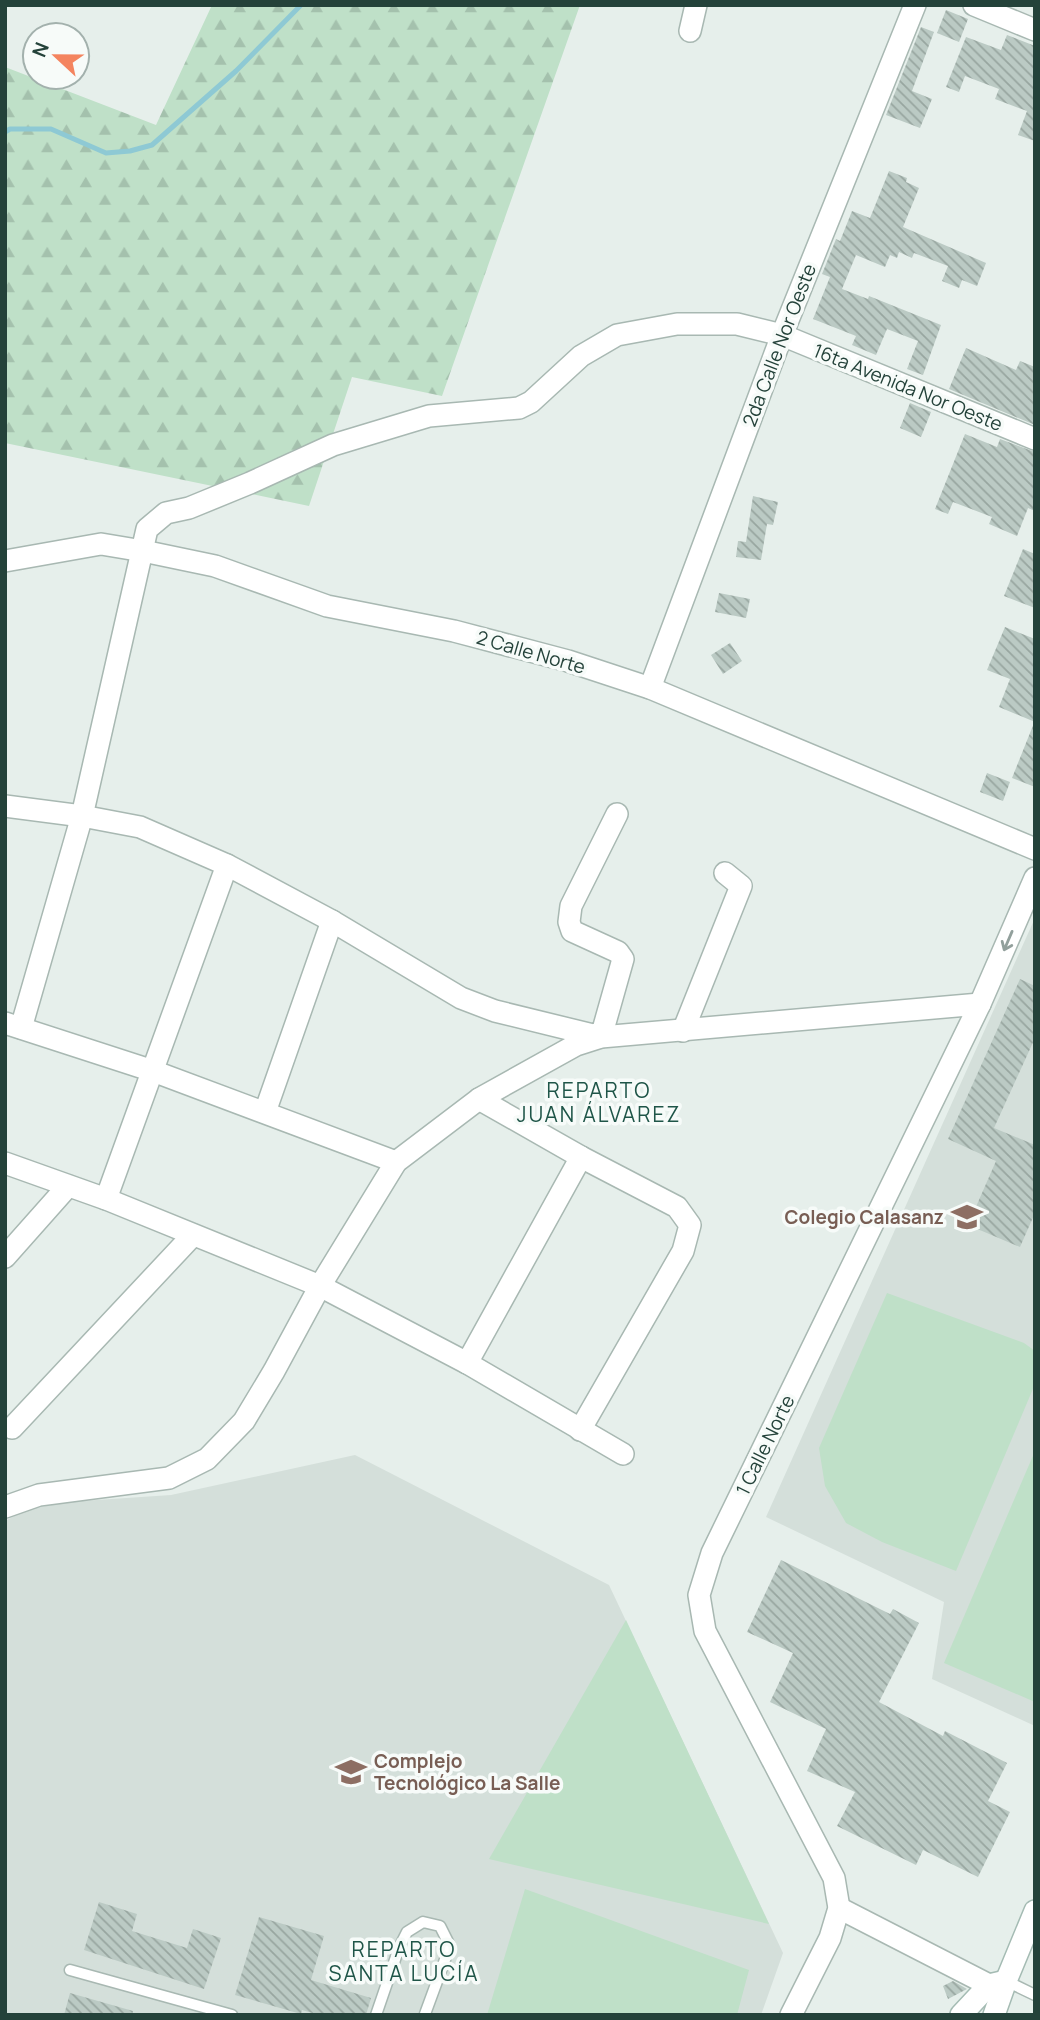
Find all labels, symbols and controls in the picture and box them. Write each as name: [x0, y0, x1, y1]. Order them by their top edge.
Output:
north arrow: [21, 21, 91, 91]
text: N: [26, 38, 55, 61]
street label: 2da Calle Nor Oeste: [736, 260, 822, 430]
street label: 16ta Avenida Nor Oeste: [810, 337, 1006, 437]
street label: 2 Calle Norte: [474, 624, 588, 680]
one-way arrow: [1001, 930, 1014, 951]
district label: REPARTO JUAN ÁLVAREZ: [517, 1076, 681, 1128]
school or university icon: Colegio Calasanz: [950, 1200, 984, 1234]
place label: Colegio Calasanz: [784, 1204, 944, 1230]
street label: 1 Calle Norte: [730, 1391, 800, 1499]
place label: Complejo Tecnológico La Salle: [374, 1748, 561, 1796]
school or university icon: Complejo Tecnológico La Salle: [334, 1755, 368, 1789]
district label: REPARTO SANTA LUCÍA: [329, 1935, 479, 1987]

